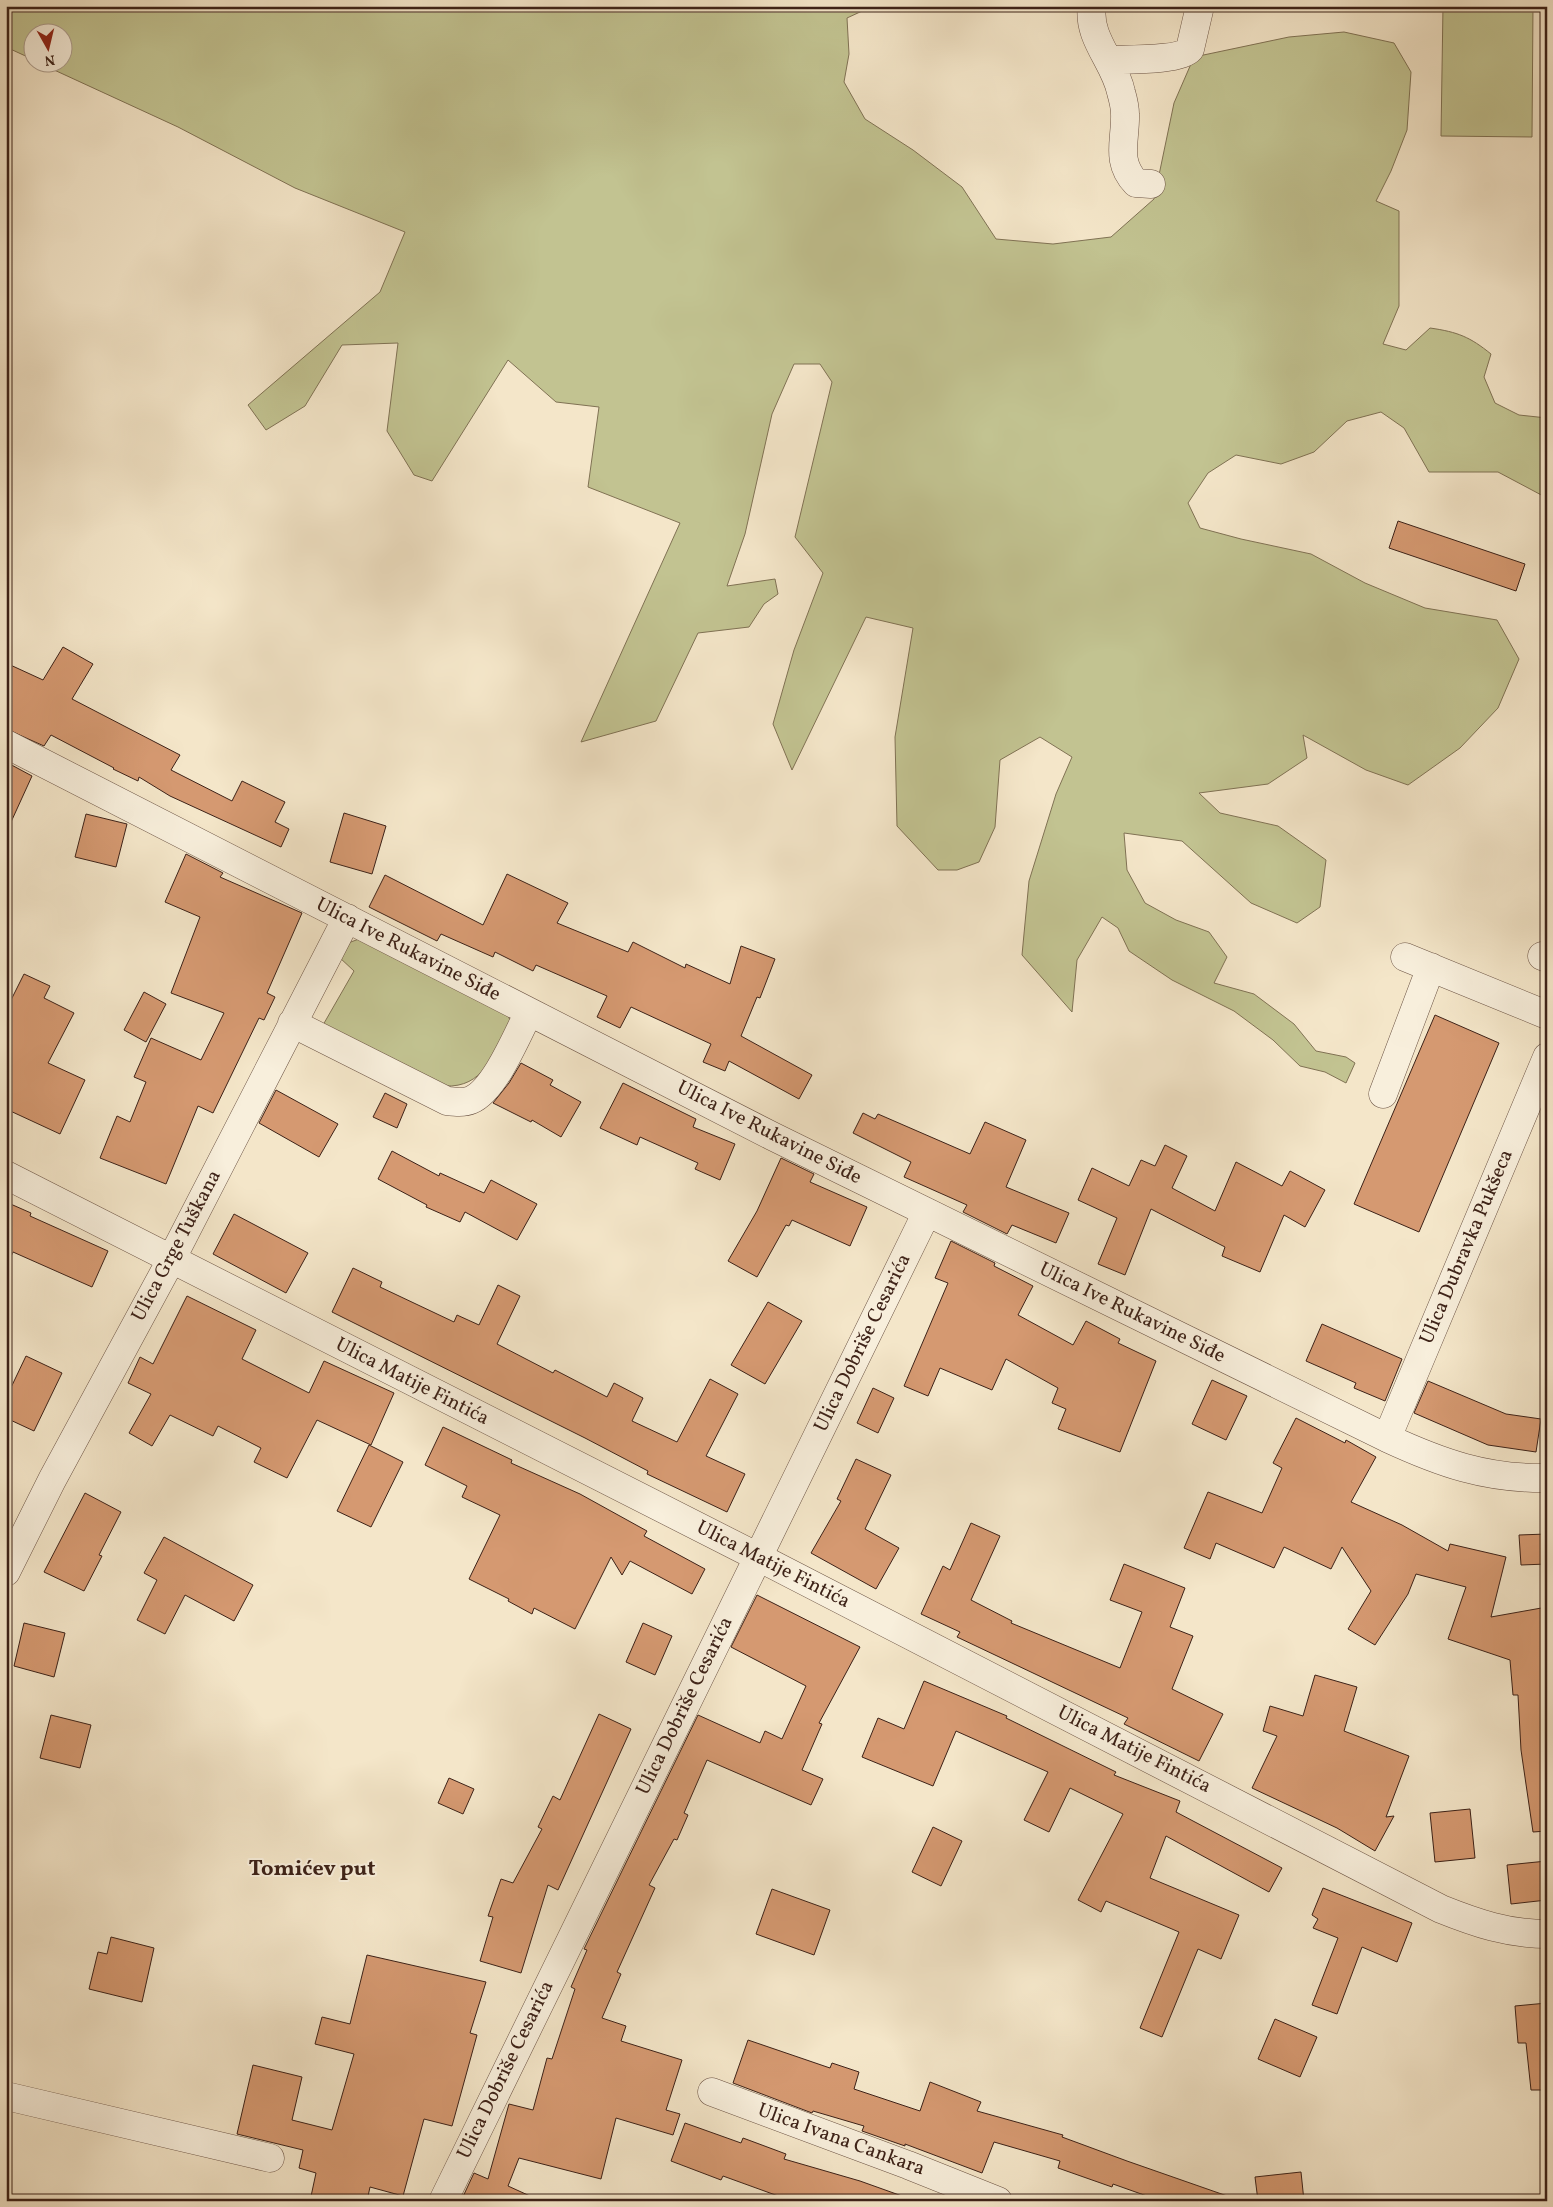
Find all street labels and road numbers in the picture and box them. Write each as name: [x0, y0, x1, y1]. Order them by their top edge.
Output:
street label: Ulica Ive Rukavine Siđe: [311, 891, 505, 1009]
street label: Ulica Ive Rukavine Siđe: [672, 1074, 866, 1192]
street label: Ulica Dubravka Pukšeca: [1413, 1145, 1521, 1349]
street label: Ulica Grge Tuškana: [125, 1165, 229, 1327]
street label: Ulica Dobriše Cesarića: [808, 1249, 918, 1437]
street label: Ulica Ive Rukavine Siđe: [1034, 1256, 1230, 1370]
street label: Ulica Matije Fintića: [330, 1331, 494, 1433]
street label: Ulica Matije Fintića: [691, 1514, 855, 1616]
street label: Ulica Dobriše Cesarića: [630, 1612, 740, 1800]
street label: Ulica Matije Fintića: [1052, 1699, 1216, 1801]
street label: Ulica Dobriše Cesarića: [451, 1976, 561, 2164]
street label: Ulica Ivana Cankara: [753, 2097, 929, 2183]

